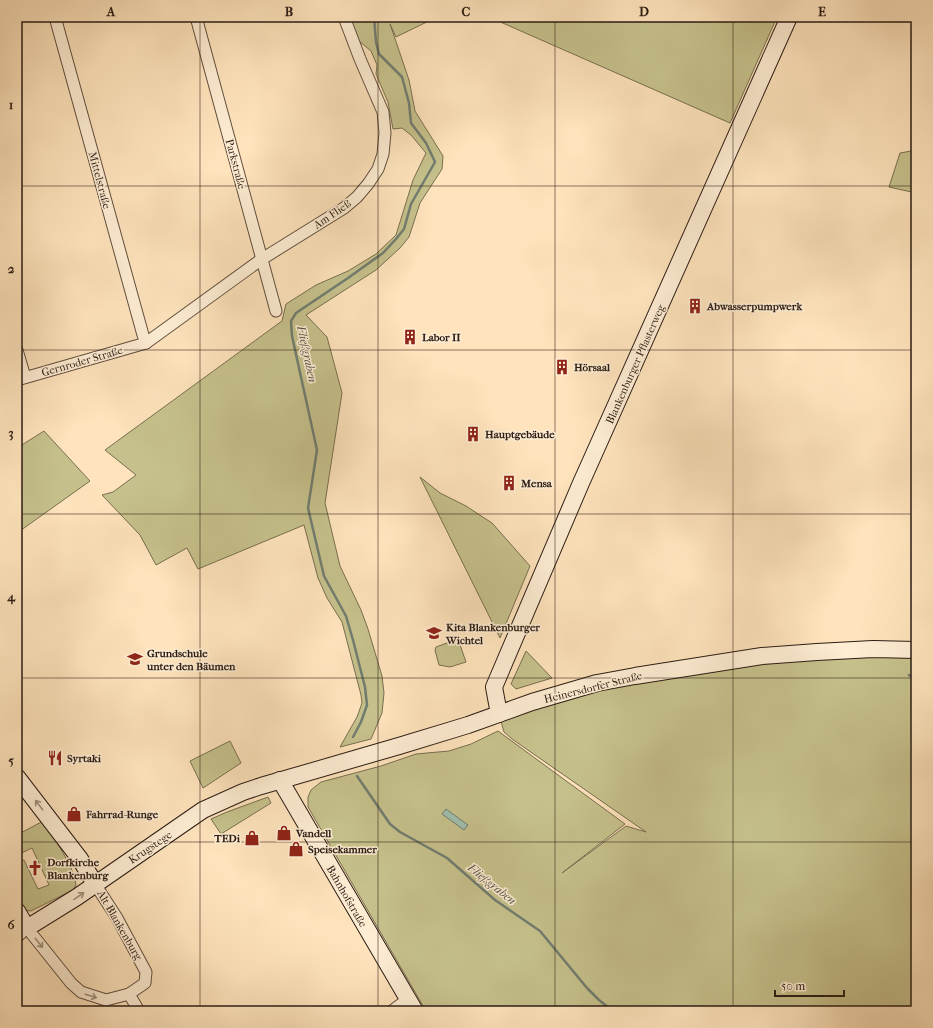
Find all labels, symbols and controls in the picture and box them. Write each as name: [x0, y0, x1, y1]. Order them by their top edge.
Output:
text: A: [106, 4, 116, 19]
text: B: [285, 4, 294, 19]
text: C: [462, 4, 471, 19]
text: D: [639, 4, 649, 19]
text: E: [818, 4, 826, 19]
text: 1: [9, 97, 14, 112]
street label: Parkstraße: [223, 138, 249, 191]
street label: Mittelstraße: [86, 150, 114, 211]
street label: Am Fließ: [310, 197, 353, 232]
text: 2: [8, 261, 15, 276]
building icon: Abwasserpumpwerk: [686, 297, 704, 315]
place label: Abwasserpumpwerk: [706, 300, 802, 313]
street label: Blankenburger Pflasterweg: [603, 302, 668, 426]
water label: Fließgraben: [294, 323, 320, 384]
building icon: Labor II: [401, 328, 419, 346]
place label: Labor II: [422, 331, 461, 344]
street label: Gernroder Straße: [40, 344, 125, 379]
building icon: Hörsaal: [553, 358, 571, 376]
place label: Hörsaal: [574, 361, 611, 374]
text: 3: [8, 425, 14, 441]
building icon: Hauptgebäude: [464, 425, 482, 443]
place label: Hauptgebäude: [485, 428, 555, 441]
building icon: Mensa: [500, 474, 518, 492]
place label: Mensa: [520, 477, 553, 490]
text: 4: [6, 589, 16, 605]
place label: Kita Blankenburger Wichtel: [445, 621, 540, 647]
school or university icon: Kita Blankenburger Wichtel: [425, 624, 443, 642]
place label: Grundschule unter den Bäumen: [146, 647, 236, 673]
school or university icon: Grundschule unter den Bäumen: [126, 650, 144, 668]
street label: Heinersdorfer Straße: [543, 669, 644, 706]
restaurant icon: Syrtaki: [46, 749, 64, 767]
place label: Syrtaki: [67, 752, 102, 765]
text: 5: [8, 753, 14, 768]
one-way arrow: [35, 800, 43, 811]
shop icon: Fahrrad-Runge: [65, 805, 83, 823]
place label: Fahrrad-Runge: [85, 808, 159, 821]
shop icon: Vandell: [275, 824, 293, 842]
place label: Vandell: [295, 827, 332, 840]
street label: Krugstege: [126, 828, 175, 867]
shop icon: TEDi: [243, 829, 261, 847]
place label: TEDi: [213, 832, 241, 845]
shop icon: Speisekammer: [287, 840, 305, 858]
place label: Speisekammer: [308, 843, 377, 856]
place label: Dorfkirche Blankenburg: [46, 856, 109, 882]
church icon: Dorfkirche Blankenburg: [26, 859, 44, 877]
water label: Fließgraben: [464, 860, 519, 908]
street label: Bahnhofstraße: [324, 863, 370, 930]
street label: Alt-Blankenburg: [94, 887, 145, 962]
one-way arrow: [73, 892, 84, 900]
text: 6: [7, 917, 15, 932]
one-way arrow: [35, 938, 43, 949]
scale bar: [775, 972, 844, 998]
text: 50 m: [781, 979, 805, 993]
one-way arrow: [85, 993, 98, 1000]

